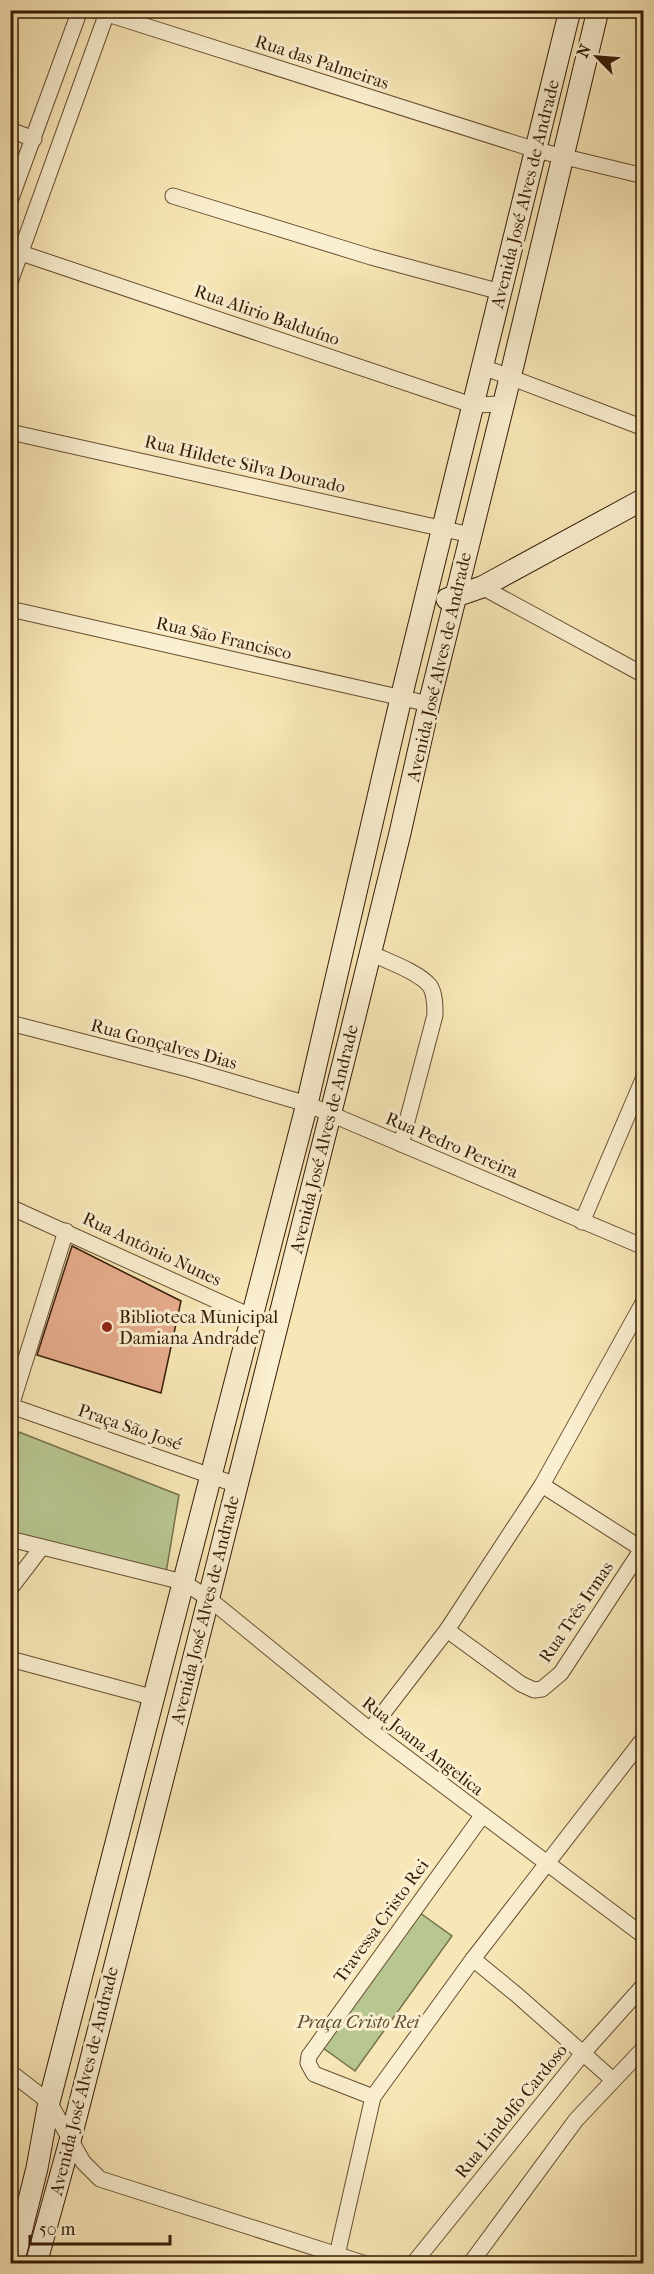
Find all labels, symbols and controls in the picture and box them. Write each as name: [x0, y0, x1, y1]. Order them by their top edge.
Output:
north arrow: [567, 27, 627, 87]
street label: Rua das Palmeiras: [252, 31, 392, 94]
text: N: [573, 41, 595, 60]
street label: Avenida José Alves de Andrade: [487, 77, 564, 312]
street label: Rua Alirio Balduíno: [191, 281, 342, 350]
street label: Rua Hildete Silva Dourado: [142, 431, 347, 498]
street label: Avenida José Alves de Andrade: [403, 550, 476, 785]
street label: Rua São Francisco: [154, 613, 294, 664]
street label: Rua Gonçalves Dias: [89, 1015, 240, 1074]
street label: Avenida José Alves de Andrade: [286, 1022, 363, 1257]
street label: Rua Pedro Pereira: [382, 1108, 522, 1183]
street label: Rua Antônio Nunes: [79, 1208, 225, 1291]
place label: Biblioteca Municipal Damiana Andrade: [119, 1307, 278, 1349]
marker: Biblioteca Municipal Damiana Andrade: [100, 1320, 114, 1334]
street label: Praça São José: [75, 1400, 185, 1455]
street label: Avenida José Alves de Andrade: [167, 1493, 244, 1728]
street label: Rua Três Irmas: [535, 1557, 618, 1667]
street label: Rua Joana Angelica: [358, 1692, 488, 1801]
street label: Travessa Cristo Rei: [329, 1855, 434, 1987]
street label: Avenida José Alves de Andrade: [46, 1964, 123, 2199]
park label: Praça Cristo Rei: [296, 2012, 421, 2033]
street label: Rua Lindolfo Cardoso: [451, 2040, 572, 2183]
scale bar: [30, 2208, 170, 2246]
text: 50 m: [39, 2219, 76, 2240]

